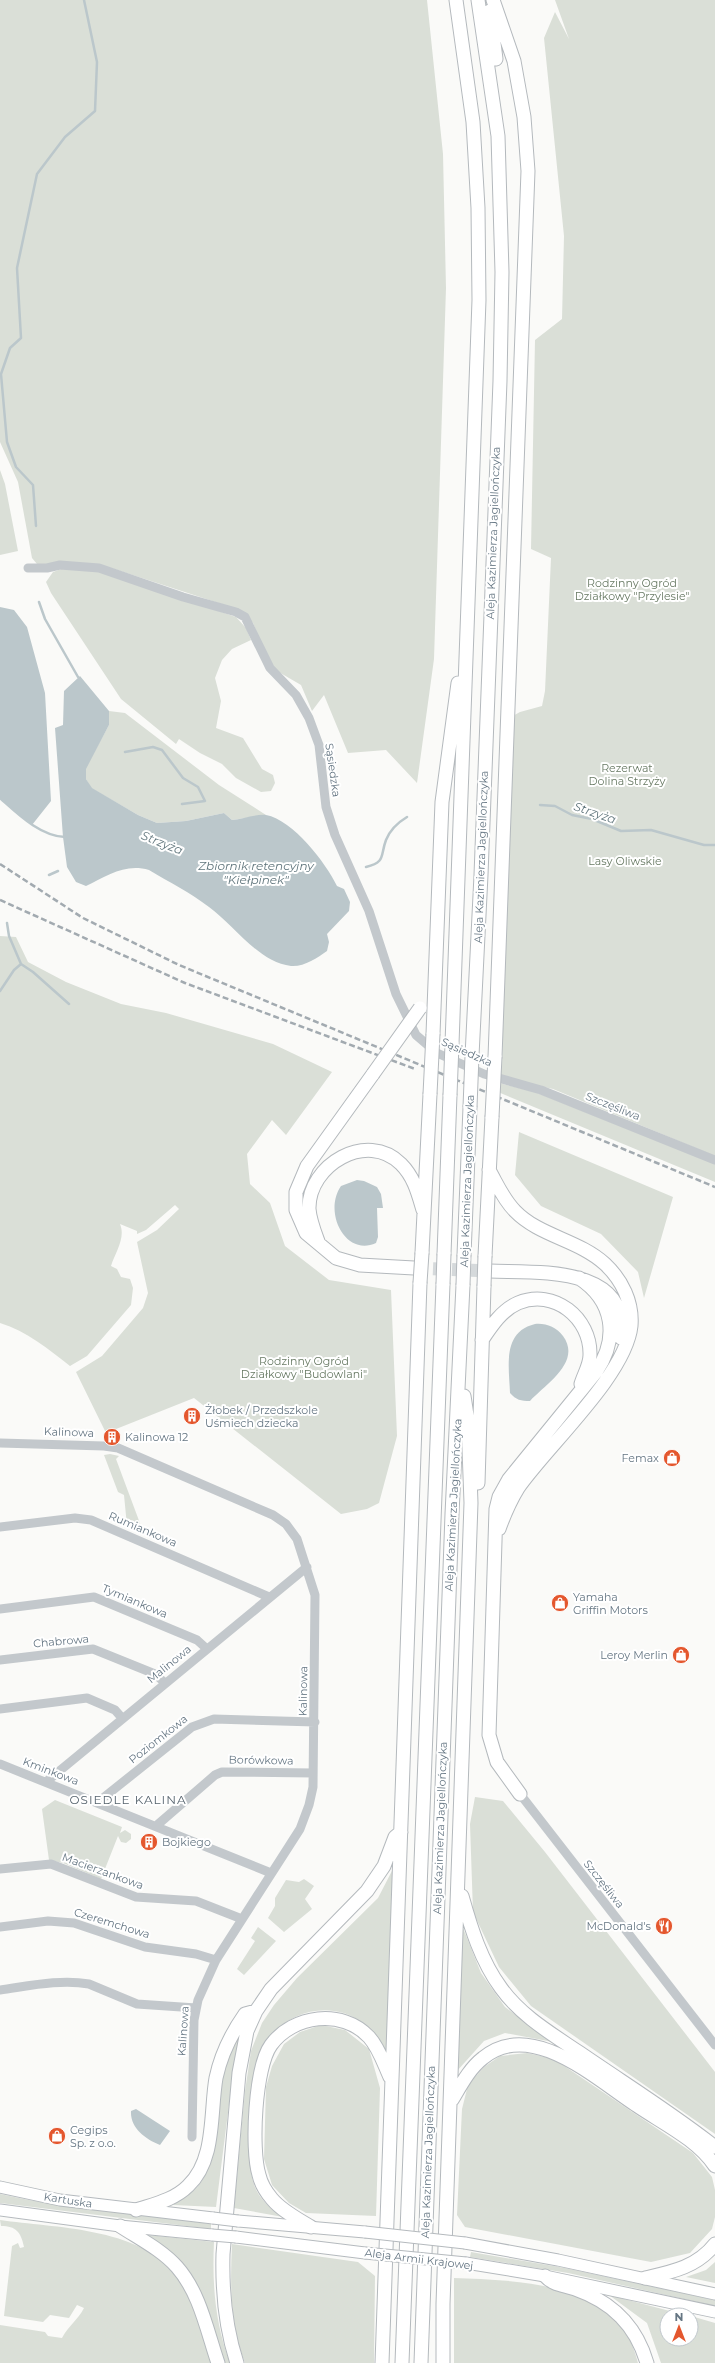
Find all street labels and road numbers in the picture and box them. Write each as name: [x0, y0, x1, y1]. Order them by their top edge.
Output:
street label: Aleja Kazimierza Jagiellończyka: [483, 446, 503, 620]
street label: Sąsiedzka: [322, 742, 344, 798]
street label: Aleja Kazimierza Jagiellończyka: [471, 770, 491, 944]
street label: Sąsiedzka: [439, 1035, 495, 1069]
street label: Szczęśliwa: [584, 1089, 642, 1123]
street label: Aleja Kazimierza Jagiellończyka: [457, 1094, 477, 1268]
street label: Aleja Kazimierza Jagiellończyka: [441, 1418, 465, 1592]
street label: Kalinowa: [44, 1424, 94, 1440]
street label: Rumiankowa: [107, 1508, 179, 1550]
street label: Tymiankowa: [100, 1581, 170, 1621]
street label: Chabrowa: [32, 1632, 90, 1650]
street label: Malinowa: [144, 1642, 194, 1686]
street label: Kalinowa: [296, 1666, 310, 1716]
street label: Poziomkowa: [126, 1712, 190, 1766]
street label: Aleja Kazimierza Jagiellończyka: [430, 1741, 450, 1915]
street label: Borówkowa: [228, 1752, 294, 1768]
street label: Kminkowa: [21, 1754, 81, 1788]
street label: Macierzankowa: [60, 1850, 146, 1892]
street label: Szczęśliwa: [581, 1857, 627, 1911]
street label: Czeremchowa: [72, 1905, 152, 1941]
street label: Kalinowa: [174, 2005, 192, 2057]
street label: Aleja Kazimierza Jagiellończyka: [418, 2065, 438, 2239]
street label: Kartuska: [43, 2189, 93, 2211]
street label: Aleja Armii Krajowej: [364, 2245, 474, 2273]

